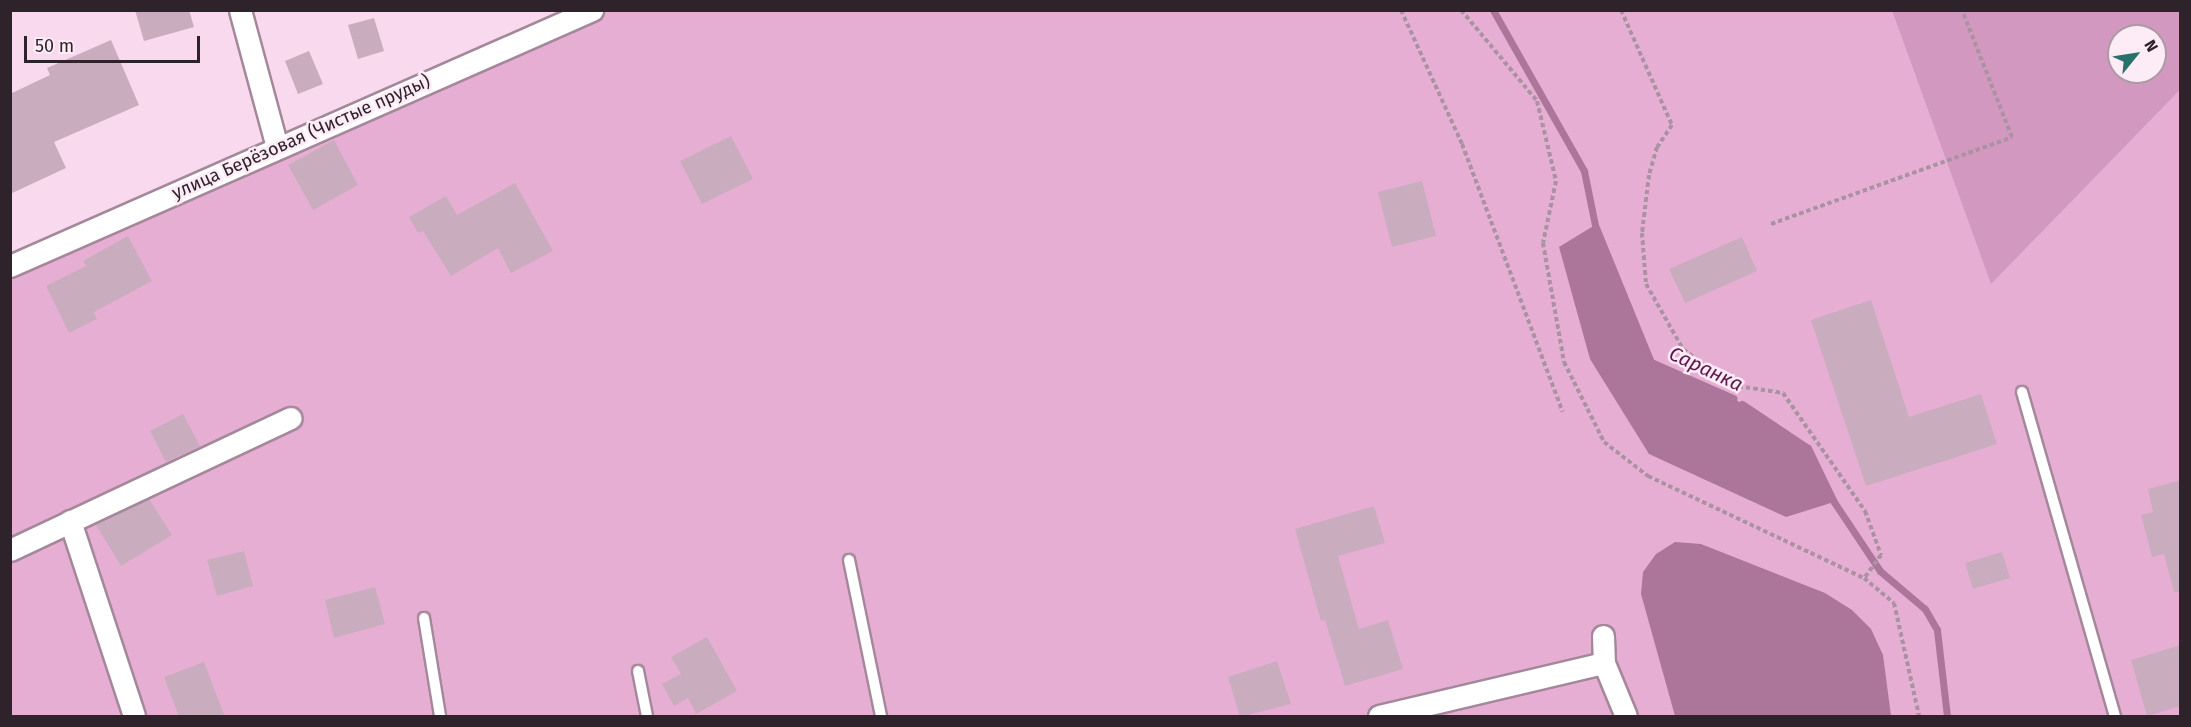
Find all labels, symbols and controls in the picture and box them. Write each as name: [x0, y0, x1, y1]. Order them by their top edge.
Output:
scale bar: [27, 24, 202, 62]
north arrow: [2107, 24, 2167, 84]
text: 50 m: [35, 35, 74, 57]
text: N: [2140, 36, 2162, 55]
street label: улица Берёзовая (Чистые пруды): [169, 70, 433, 204]
water label: Саранка: [1665, 342, 1747, 396]

